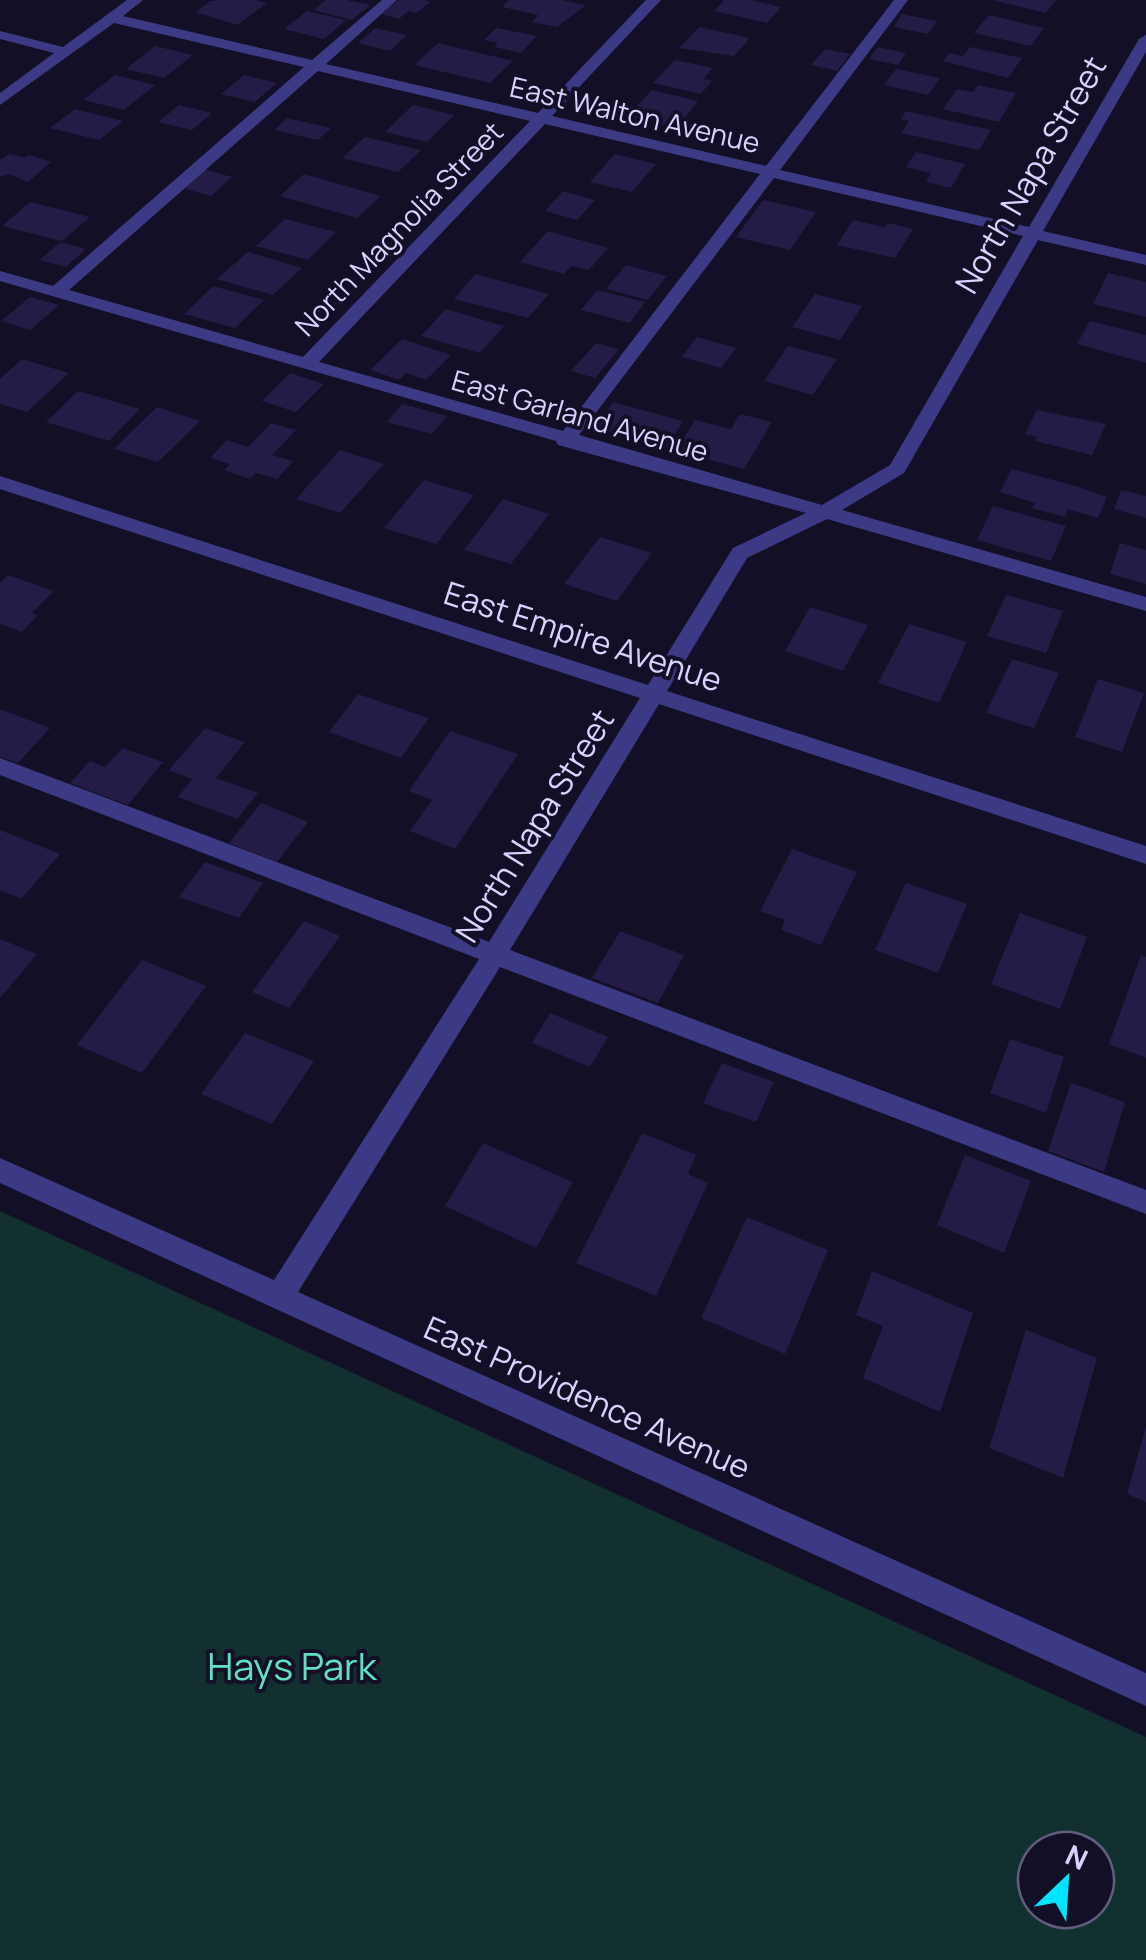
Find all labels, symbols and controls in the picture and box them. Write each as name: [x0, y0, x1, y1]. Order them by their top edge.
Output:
street label: North Napa Street: [944, 48, 1116, 301]
street label: East Walton Avenue: [507, 67, 764, 161]
street label: North Magnolia Street: [286, 113, 511, 344]
street label: East Garland Avenue: [448, 360, 713, 470]
street label: East Empire Avenue: [439, 570, 728, 702]
street label: North Napa Street: [445, 700, 624, 951]
street label: East Providence Avenue: [417, 1305, 757, 1489]
park label: Hays Park: [207, 1639, 378, 1691]
north arrow: [1016, 1830, 1116, 1930]
text: N: [1060, 1835, 1094, 1878]

